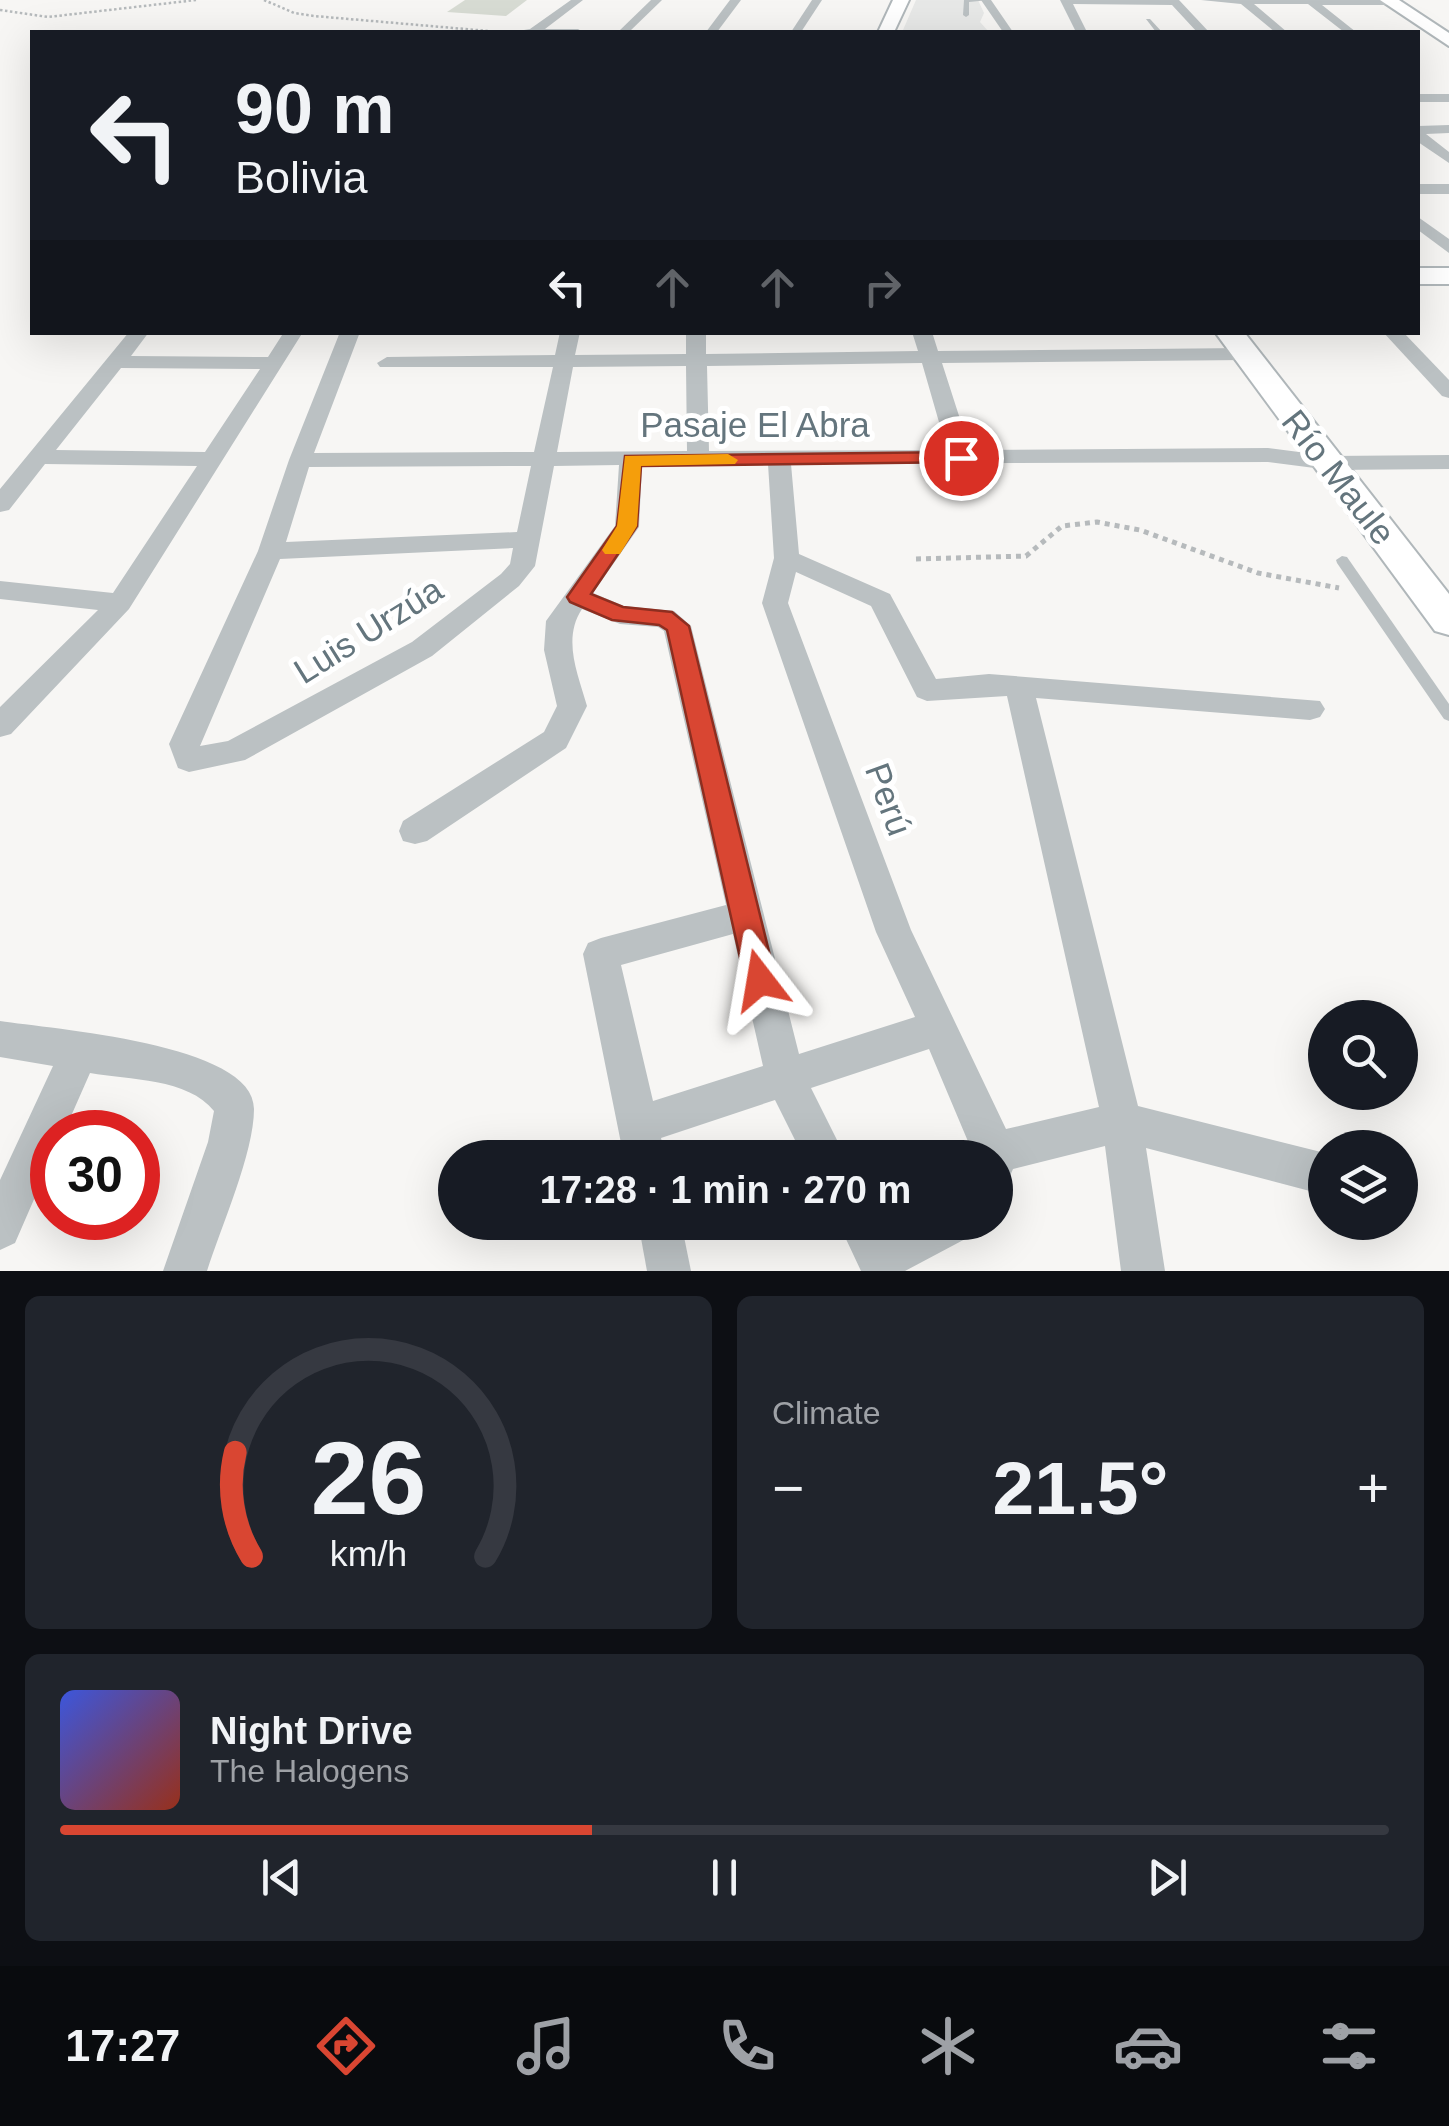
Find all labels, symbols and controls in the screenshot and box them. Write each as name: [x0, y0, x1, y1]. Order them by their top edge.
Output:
icon: left: [70, 70, 200, 200]
text: 90 m: [235, 70, 395, 148]
text: Bolivia: [235, 152, 368, 203]
icon: left: [540, 260, 595, 315]
icon: ahead: [645, 260, 700, 315]
icon: ahead: [750, 260, 805, 315]
icon: right: [855, 260, 910, 315]
street label: Río Maule: [1275, 402, 1403, 552]
street label: Pasaje El Abra: [640, 405, 870, 444]
pin: [919, 416, 1004, 501]
icon: arrive: [934, 431, 989, 486]
street label: Luis Urzúa: [287, 569, 450, 691]
street label: Perú: [858, 758, 920, 840]
position arrow: [708, 928, 812, 1032]
map controls: [1308, 1000, 1418, 1240]
button: search: [1308, 1000, 1418, 1110]
speed limit sign: 30: [30, 1110, 160, 1240]
button: layers: [1308, 1130, 1418, 1240]
text: 17:28 · 1 min · 270 m: [540, 1169, 911, 1211]
text: Climate: [772, 1395, 880, 1431]
text: 26: [311, 1420, 426, 1536]
text: 21.5°: [993, 1446, 1168, 1530]
text: −: [772, 1457, 804, 1519]
text: +: [1357, 1457, 1389, 1519]
text: km/h: [330, 1534, 407, 1574]
text: Night Drive: [210, 1710, 413, 1752]
text: The Halogens: [210, 1753, 409, 1789]
icon: previous: [254, 1850, 309, 1905]
icon: pause: [697, 1850, 752, 1905]
icon: next: [1140, 1850, 1195, 1905]
icon: directions: [311, 2011, 381, 2081]
icon: music: [511, 2011, 581, 2081]
icon: phone: [712, 2011, 782, 2081]
icon: climate: [913, 2011, 983, 2081]
icon: car: [1113, 2011, 1183, 2081]
icon: filters: [1314, 2011, 1384, 2081]
text: 17:27: [65, 2020, 180, 2071]

